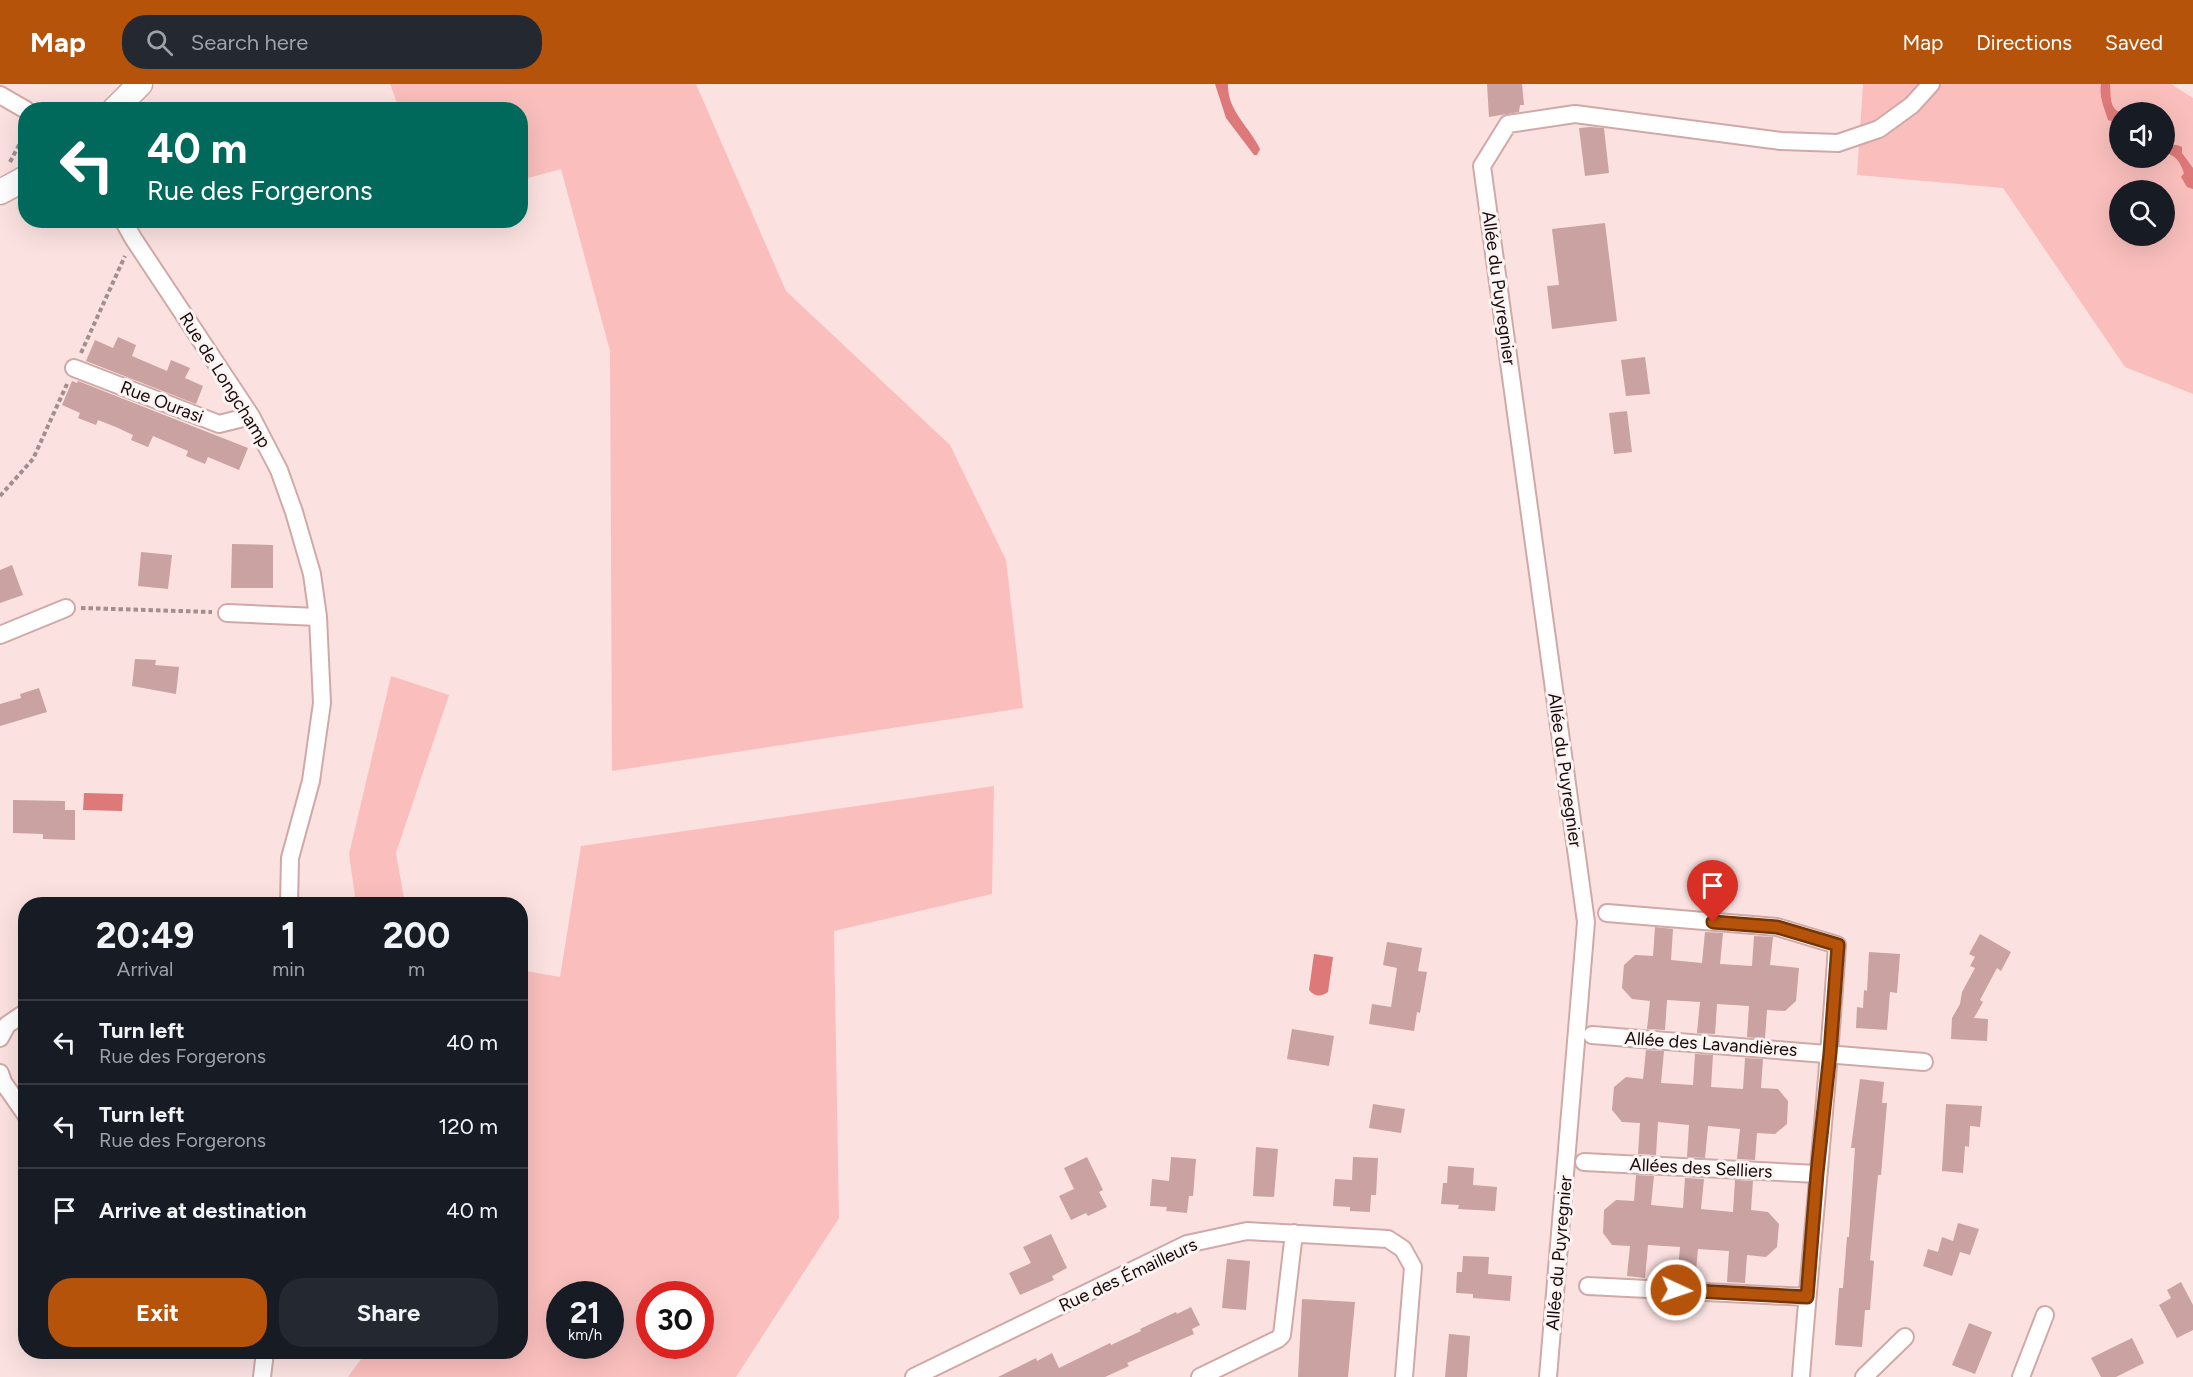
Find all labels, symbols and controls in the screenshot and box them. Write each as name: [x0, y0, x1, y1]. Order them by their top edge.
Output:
search box: [122, 15, 542, 69]
text: Map: [30, 25, 86, 59]
icon: search: [143, 26, 176, 59]
text: Search here: [191, 29, 308, 56]
text: Map: [1902, 30, 1943, 55]
text: Directions: [1976, 30, 2072, 55]
text: Saved: [2105, 30, 2163, 55]
map controls: [2109, 102, 2175, 246]
button: sound: [2109, 102, 2175, 168]
text: 40 m: [147, 123, 247, 174]
icon: left: [48, 126, 126, 204]
text: Rue des Forgerons: [147, 174, 373, 207]
button: search: [2109, 180, 2175, 246]
street label: Allée du Puyregnier: [1477, 209, 1521, 367]
street label: Rue de Longchamp: [174, 308, 276, 452]
street label: Rue Ourasi: [117, 376, 207, 428]
street label: Allée du Puyregnier: [1543, 691, 1587, 849]
pin: [1687, 860, 1738, 922]
icon: arrive: [1696, 869, 1729, 902]
text: 20:49: [96, 914, 194, 957]
text: 1: [281, 914, 296, 957]
text: 200: [383, 914, 450, 957]
text: Arrival: [117, 957, 173, 981]
text: min: [272, 957, 305, 981]
text: m: [408, 957, 425, 981]
text: Turn left: [99, 1017, 185, 1044]
icon: left: [48, 1026, 81, 1059]
street label: Allée des Lavandières: [1624, 1027, 1798, 1061]
text: 40 m: [446, 1029, 498, 1056]
text: Rue des Forgerons: [99, 1044, 266, 1068]
text: Turn left: [99, 1101, 185, 1128]
icon: left: [48, 1110, 81, 1143]
text: 120 m: [438, 1113, 498, 1140]
text: Rue des Forgerons: [99, 1128, 266, 1152]
street label: Allées des Selliers: [1629, 1153, 1773, 1183]
street label: Allée du Puyregnier: [1541, 1174, 1577, 1332]
icon: arrive: [48, 1194, 81, 1227]
text: Arrive at destination: [99, 1197, 307, 1224]
text: 40 m: [446, 1197, 498, 1224]
street label: Rue des Émailleurs: [1055, 1233, 1201, 1317]
position arrow: [1644, 1258, 1708, 1322]
button: Exit: [48, 1278, 267, 1347]
button: Share: [279, 1278, 498, 1347]
speed limit sign: 30: [636, 1281, 714, 1359]
text: 21: [570, 1294, 600, 1331]
text: km/h: [568, 1326, 602, 1344]

